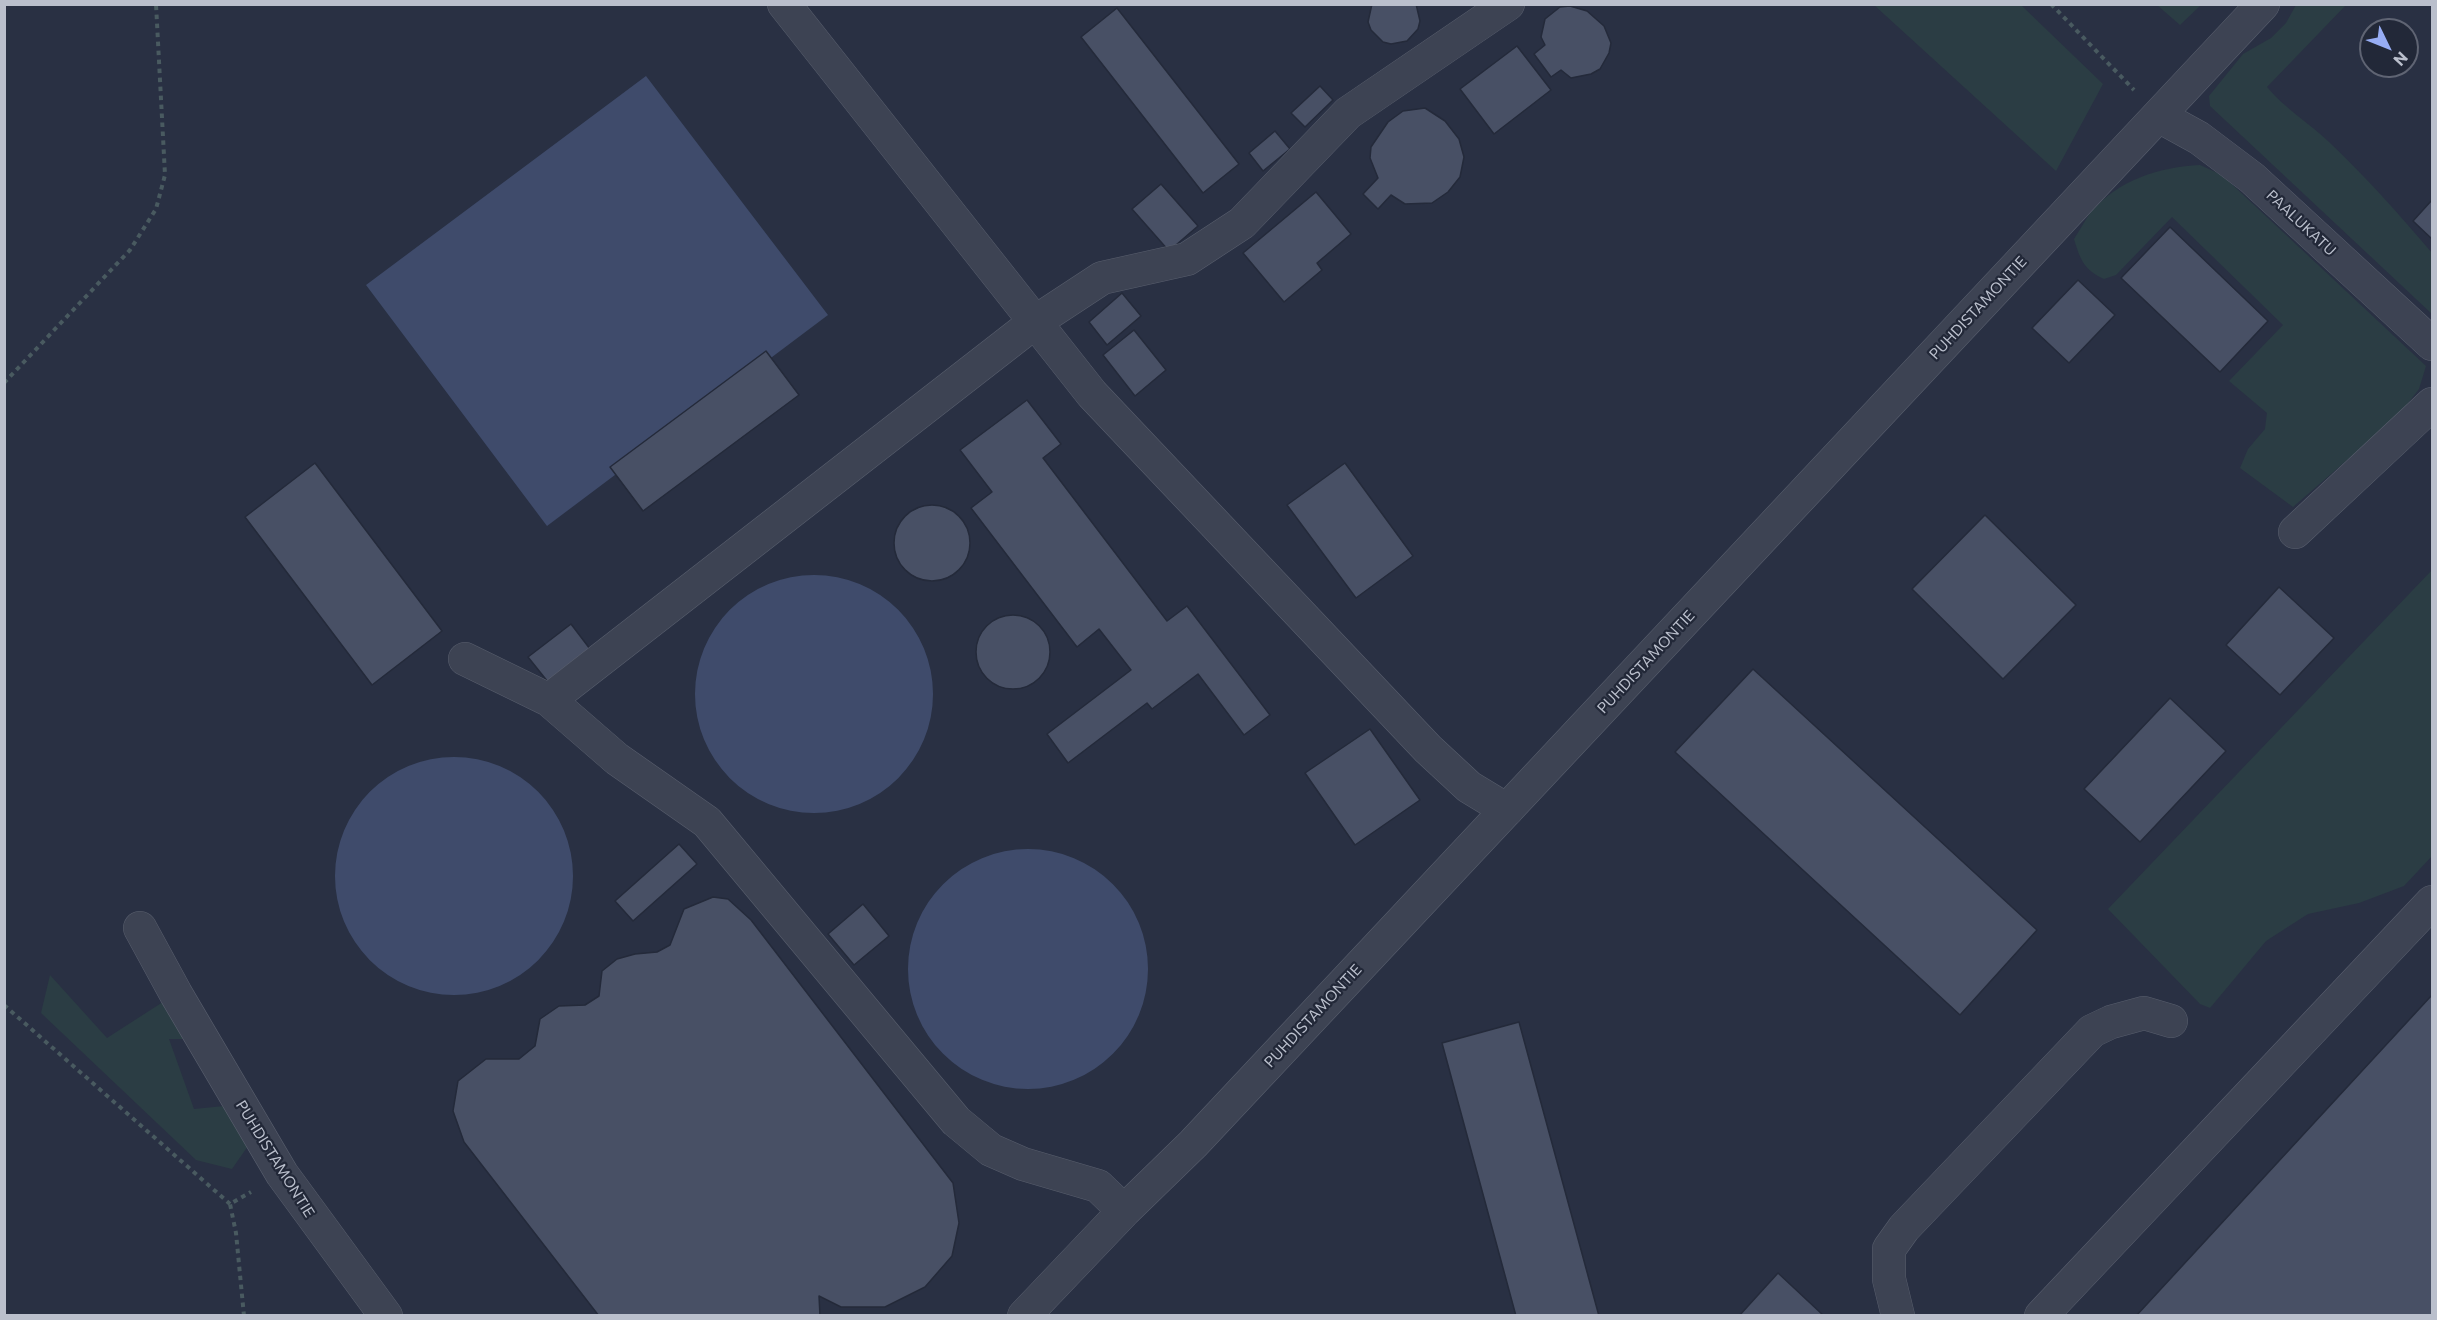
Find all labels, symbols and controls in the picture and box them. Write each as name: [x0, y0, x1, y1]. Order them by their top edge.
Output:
north arrow: [2359, 18, 2419, 78]
text: N: [2390, 48, 2412, 70]
street label: PAALUKATU: [2263, 186, 2339, 260]
street label: PUHDISTAMONTIE: [1926, 253, 2030, 363]
street label: PUHDISTAMONTIE: [1594, 607, 1698, 717]
street label: PUHDISTAMONTIE: [1261, 961, 1365, 1071]
street label: PUHDISTAMONTIE: [232, 1097, 318, 1221]

